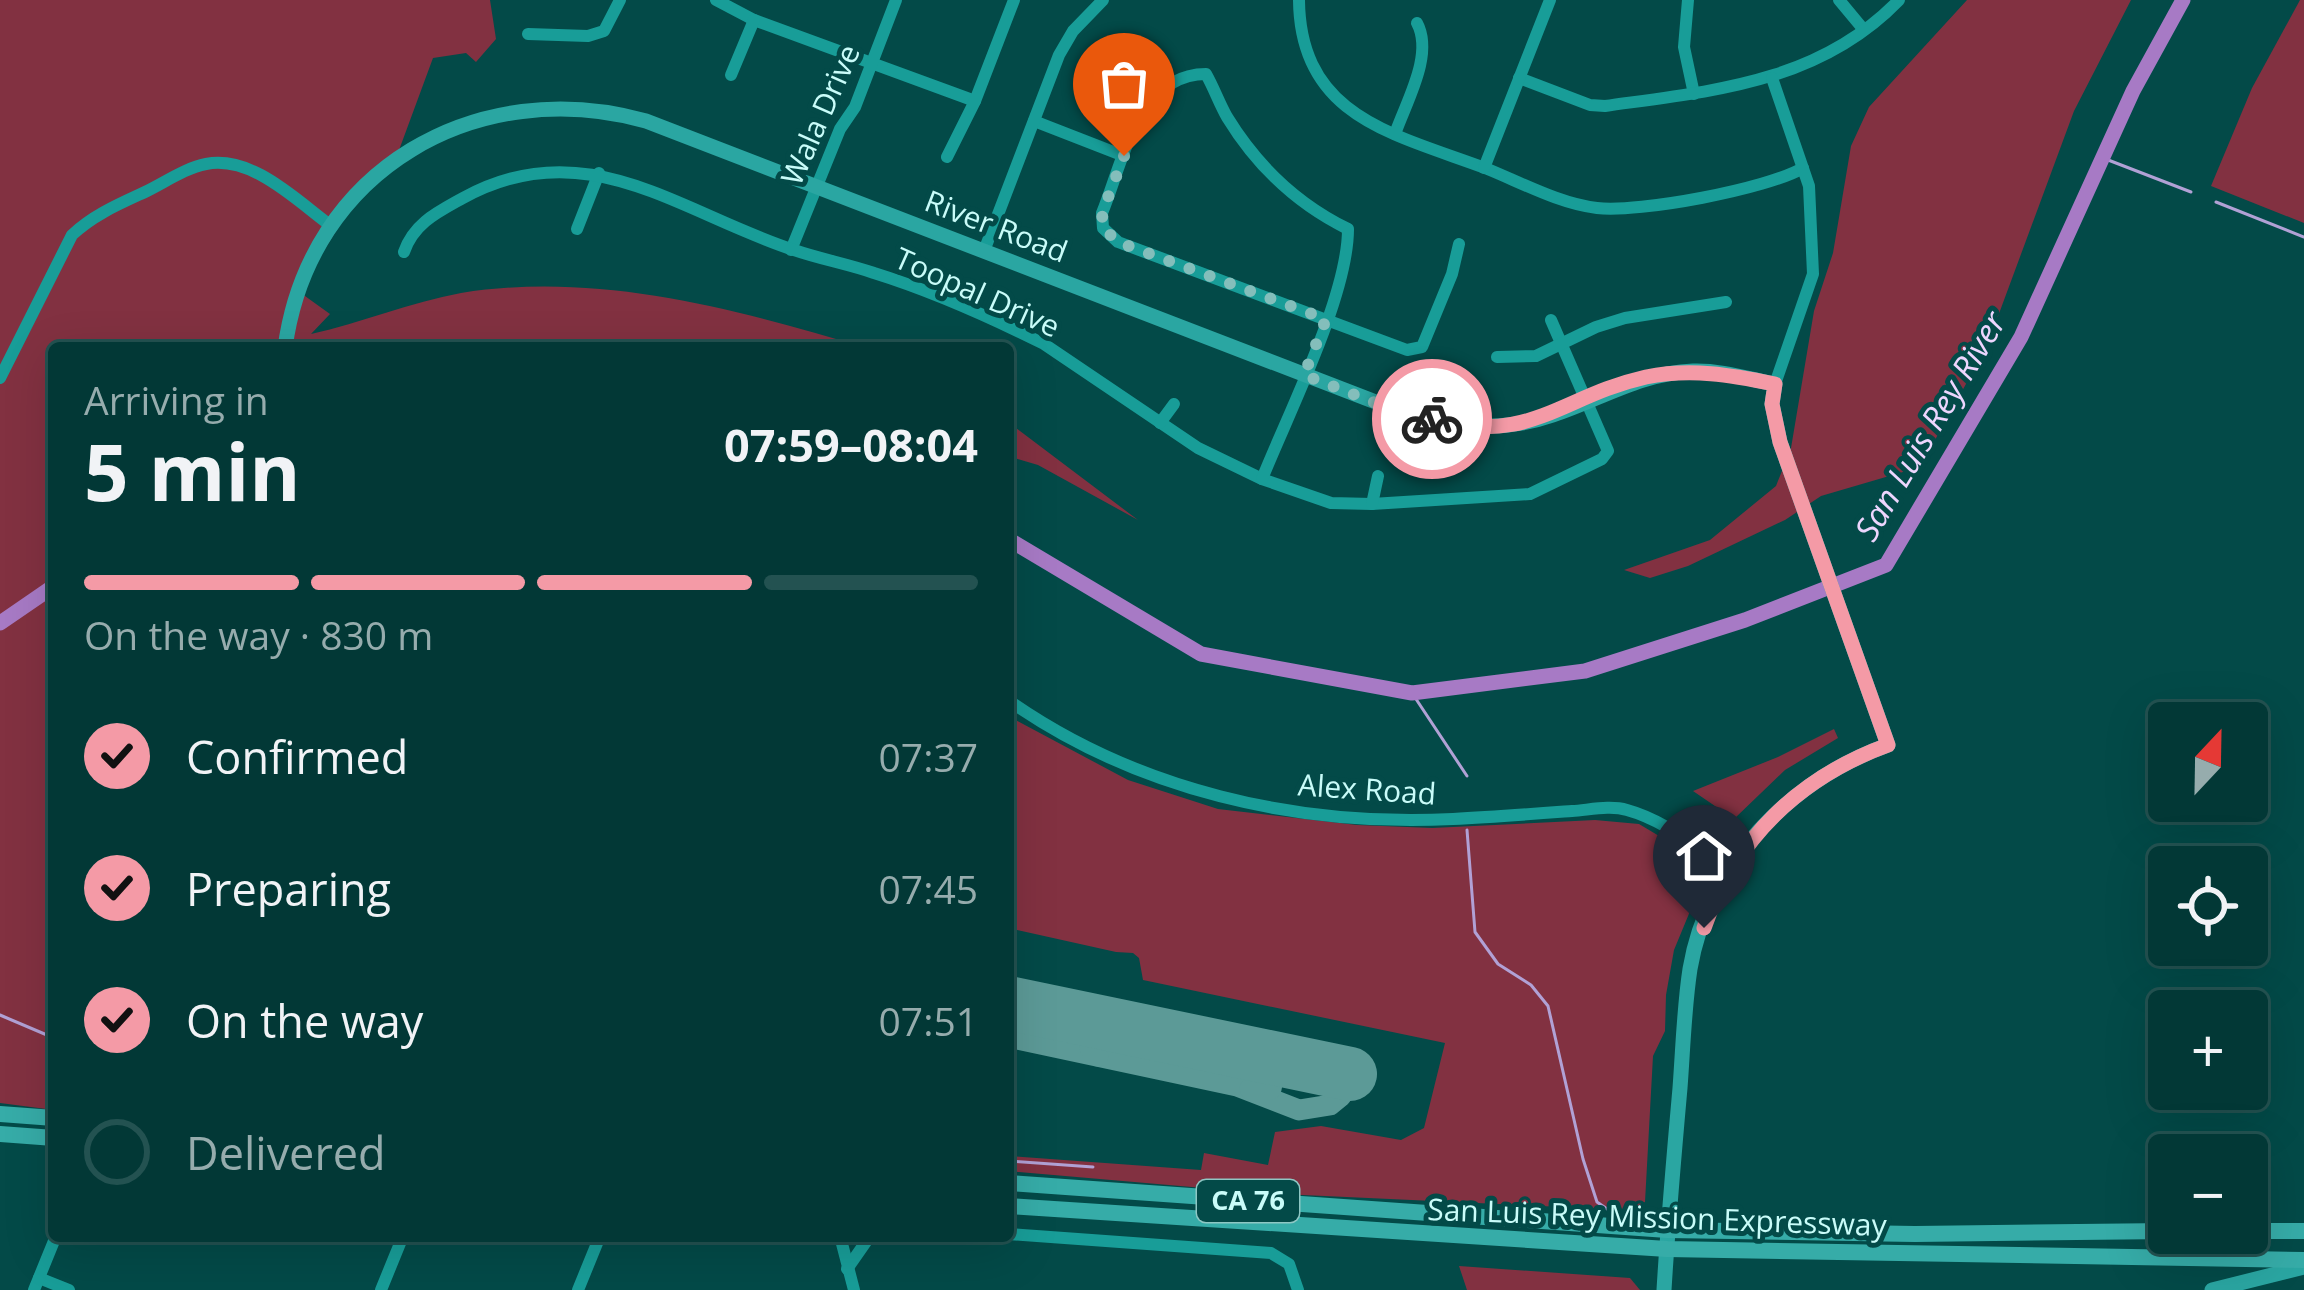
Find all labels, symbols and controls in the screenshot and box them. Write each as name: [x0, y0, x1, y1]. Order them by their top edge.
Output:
pin: [1073, 33, 1175, 156]
street label: Wala Drive: [770, 38, 869, 191]
icon: bag: [1091, 51, 1157, 117]
street label: River Road: [919, 180, 1074, 272]
street label: Toopal Drive: [889, 237, 1067, 346]
water label: San Luis Rey River: [1843, 301, 2017, 549]
courier: [1372, 359, 1492, 479]
text: Arriving in: [84, 373, 269, 426]
icon: bike: [1399, 386, 1465, 452]
text: 07:59–08:04: [724, 414, 978, 475]
text: 5 min: [84, 418, 301, 524]
text: On the way · 830 m: [84, 608, 433, 661]
north arrow: [2148, 702, 2268, 822]
map controls: [2148, 702, 2268, 1254]
icon: check: [84, 723, 150, 789]
text: Confirmed: [186, 726, 408, 787]
text: 07:37: [879, 730, 978, 783]
street label: Alex Road: [1297, 763, 1438, 814]
pin: [1653, 805, 1755, 928]
icon: home: [1671, 823, 1737, 889]
button: locate: [2148, 846, 2268, 966]
icon: check: [84, 855, 150, 921]
text: Preparing: [186, 858, 391, 919]
text: 07:45: [879, 862, 978, 915]
icon: check: [84, 987, 150, 1053]
text: On the way: [186, 990, 423, 1051]
button: +: [2148, 990, 2268, 1110]
text: 07:51: [879, 994, 978, 1047]
text: Delivered: [186, 1122, 386, 1183]
button: −: [2148, 1134, 2268, 1254]
road number: CA 76: [1197, 1180, 1299, 1222]
street label: San Luis Rey Mission Expressway: [1427, 1188, 1888, 1245]

